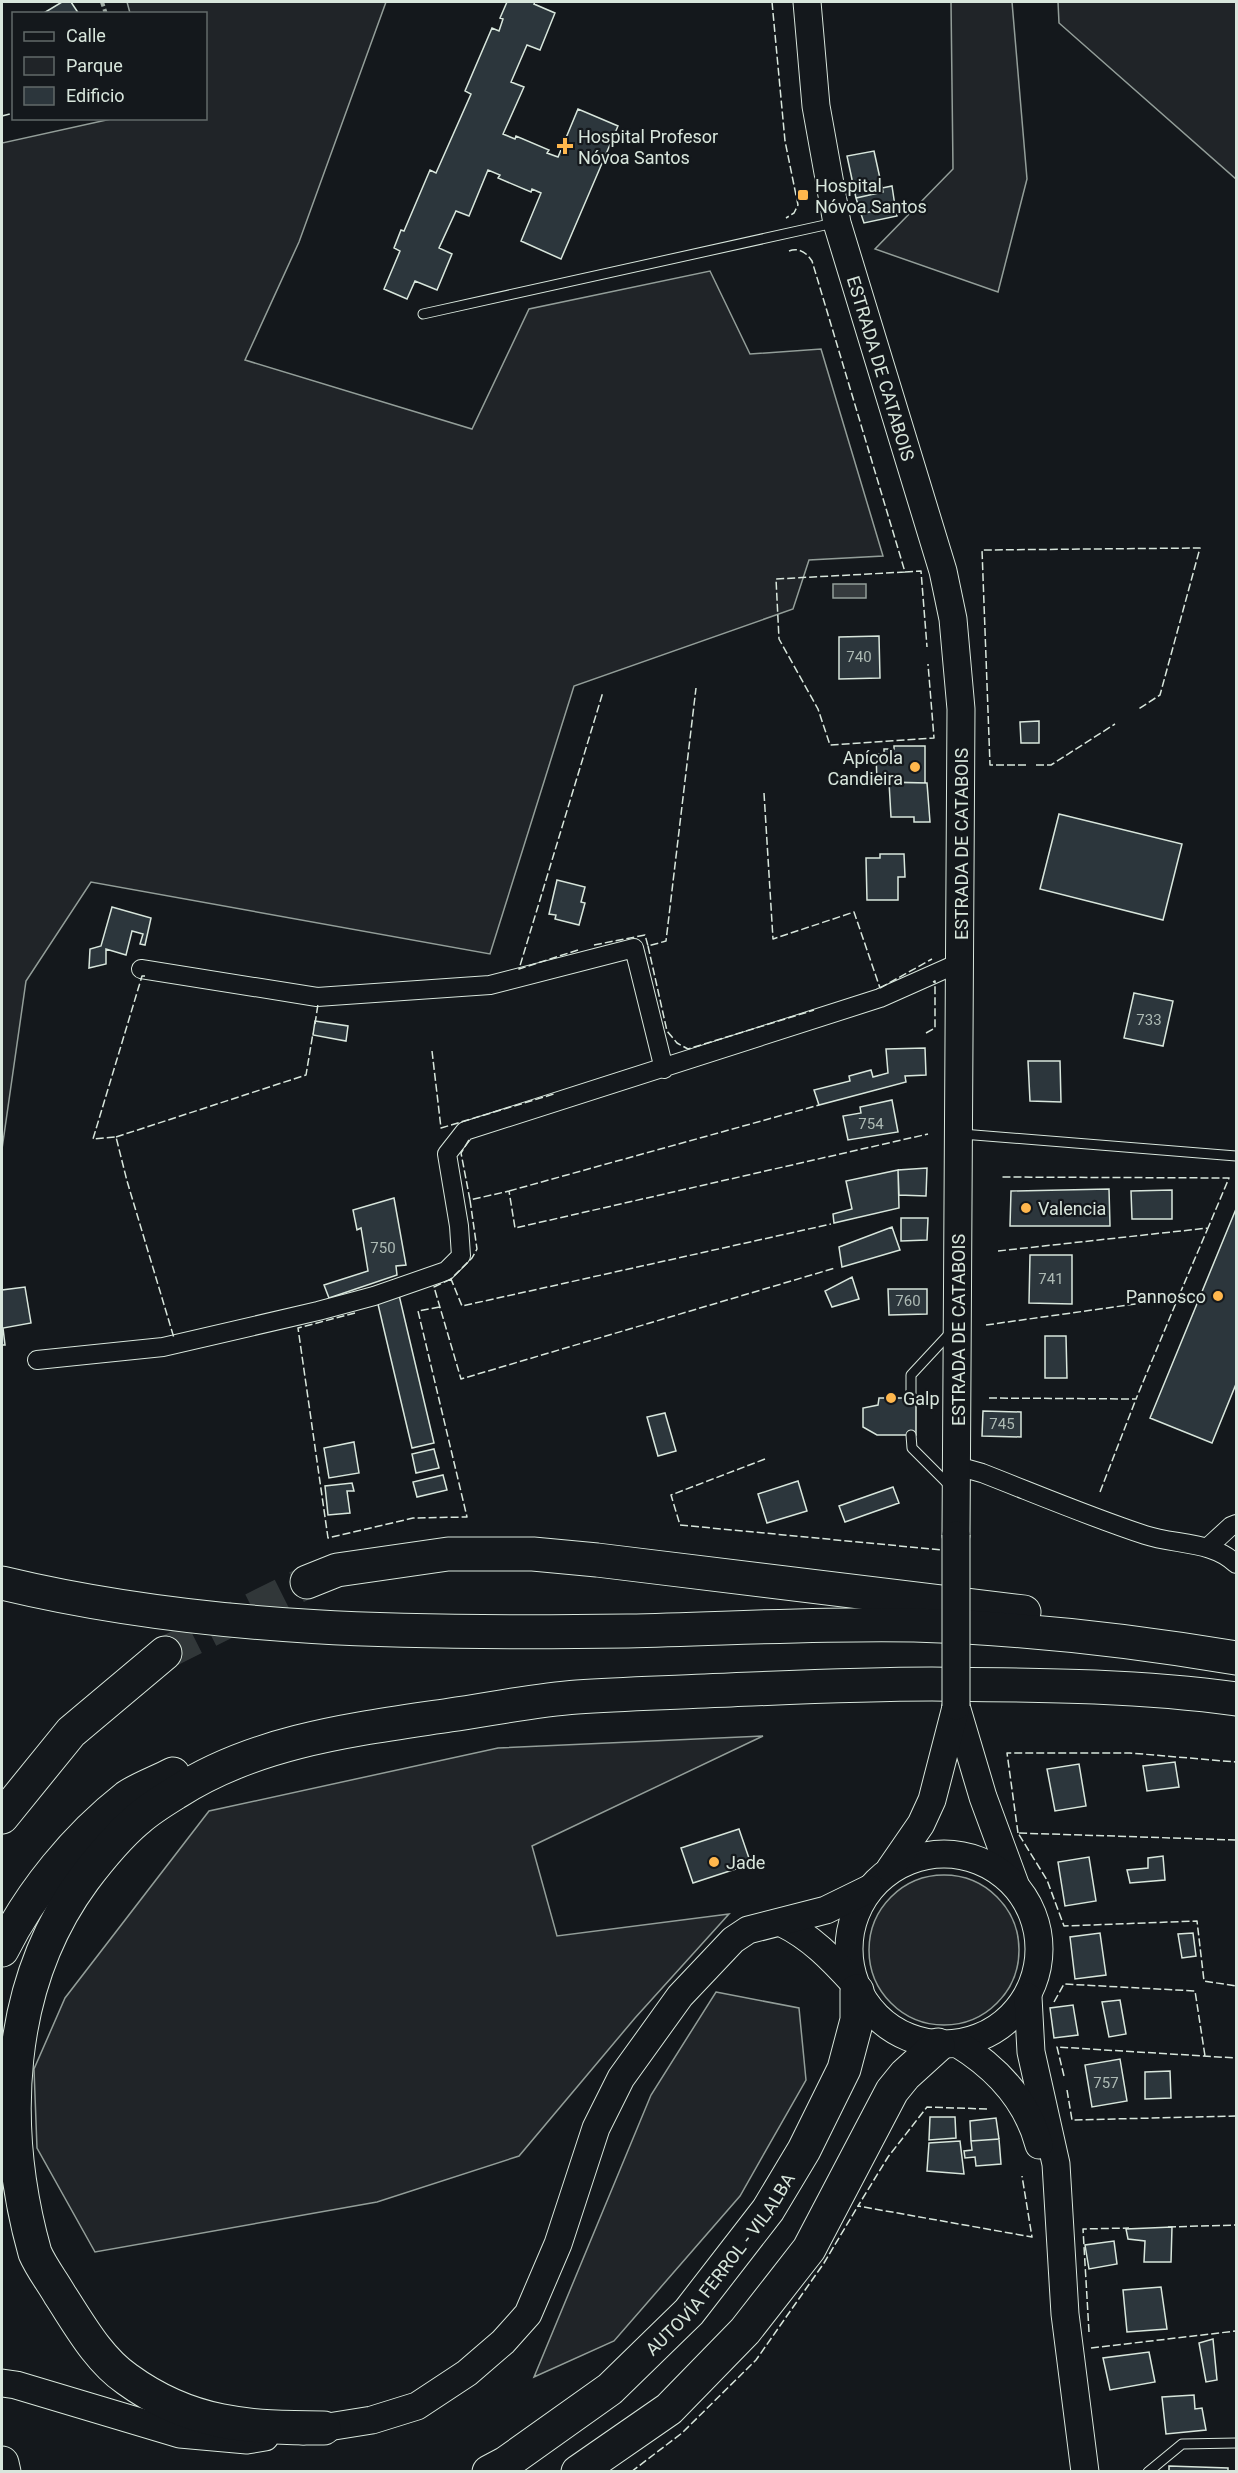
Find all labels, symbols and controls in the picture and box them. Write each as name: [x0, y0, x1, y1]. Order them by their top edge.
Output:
legend: [12, 12, 207, 120]
text: Calle: [66, 25, 106, 46]
text: Parque: [66, 55, 123, 76]
text: Edificio: [66, 85, 125, 106]
place label: Hospital Profesor Nóvoa Santos: [578, 126, 718, 168]
marker: Hospital Profesor Nóvoa Santos: [556, 137, 574, 155]
place label: Hospital Nóvoa Santos: [815, 175, 927, 217]
marker: Hospital Nóvoa Santos: [796, 188, 810, 202]
street label: ESTRADA DE CATABOIS: [843, 273, 919, 463]
house number: 740: [846, 648, 872, 666]
place label: Apícola Candieira: [828, 747, 903, 789]
street label: ESTRADA DE CATABOIS: [951, 748, 972, 940]
marker: Apícola Candieira: [908, 760, 922, 774]
house number: 733: [1136, 1011, 1162, 1029]
house number: 754: [858, 1115, 884, 1133]
place label: Valencia: [1038, 1198, 1106, 1219]
marker: Valencia: [1019, 1201, 1033, 1215]
street label: ESTRADA DE CATABOIS: [948, 1234, 969, 1426]
house number: 750: [370, 1239, 396, 1257]
house number: 741: [1038, 1270, 1064, 1288]
place label: Pannosco: [1126, 1286, 1206, 1307]
marker: Pannosco: [1211, 1289, 1225, 1303]
house number: 760: [895, 1292, 921, 1310]
place label: Galp: [903, 1388, 940, 1409]
marker: Galp: [884, 1391, 898, 1405]
house number: 745: [989, 1415, 1015, 1433]
place label: Jade: [726, 1852, 765, 1873]
marker: Jade: [707, 1855, 721, 1869]
house number: 757: [1093, 2074, 1119, 2092]
street label: AUTOVÍA FERROL - VILALBA: [641, 2169, 799, 2359]

